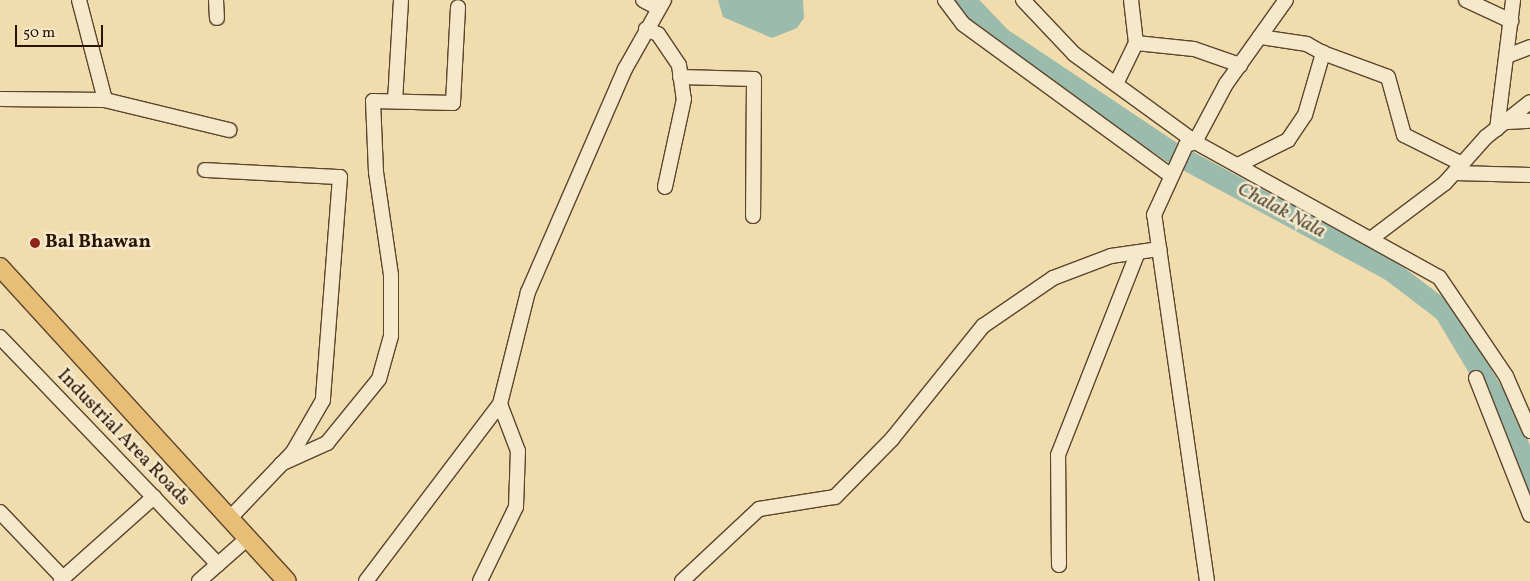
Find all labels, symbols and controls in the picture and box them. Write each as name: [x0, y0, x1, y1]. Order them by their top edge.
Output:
scale bar: [18, 15, 105, 47]
text: 50 m: [23, 23, 55, 44]
water label: Chalak Nala: [1233, 178, 1329, 244]
place label: Bal Bhawan: [45, 232, 151, 254]
marker: Bal Bhawan: [29, 237, 41, 249]
street label: Industrial Area Roads: [52, 365, 194, 511]

